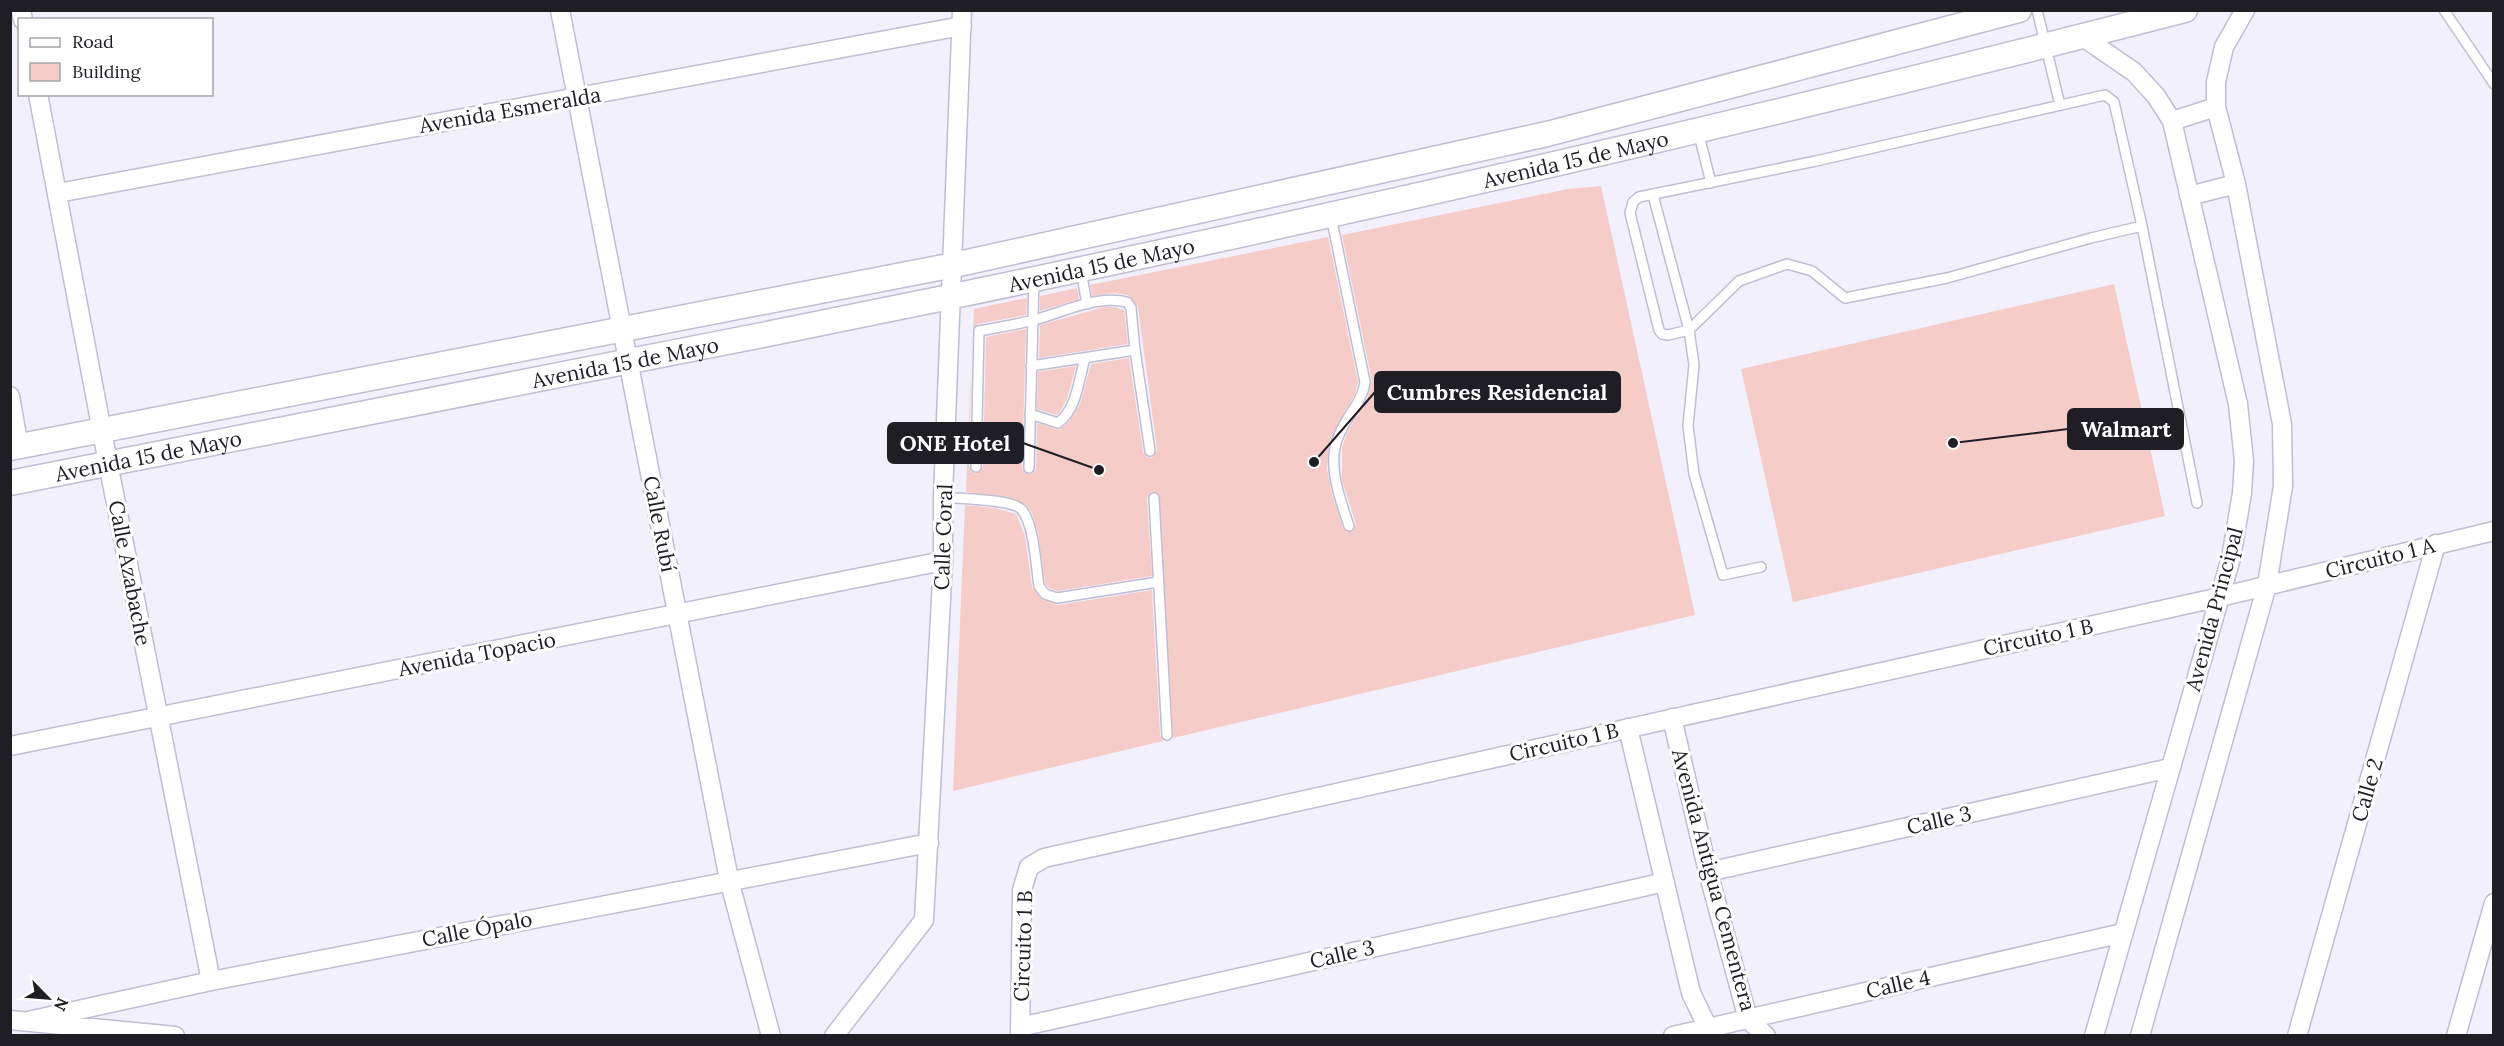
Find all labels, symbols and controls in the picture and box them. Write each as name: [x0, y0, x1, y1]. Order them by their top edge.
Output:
legend: [18, 18, 213, 96]
text: Road: [72, 30, 114, 53]
text: Building: [72, 60, 142, 83]
street label: Avenida Esmeralda: [416, 81, 603, 139]
street label: Avenida 15 de Mayo: [1479, 124, 1671, 194]
street label: Avenida 15 de Mayo: [1005, 232, 1197, 298]
street label: Avenida 15 de Mayo: [529, 331, 721, 394]
callout: Cumbres Residencial: [1375, 372, 1620, 412]
text: Cumbres Residencial: [1387, 378, 1607, 406]
callout: Walmart: [2068, 409, 2183, 449]
text: Walmart: [2081, 415, 2172, 443]
callout: ONE Hotel: [888, 423, 1023, 463]
street label: Avenida 15 de Mayo: [52, 424, 244, 487]
text: ONE Hotel: [900, 429, 1010, 457]
street label: Calle Rubí: [637, 473, 683, 575]
street label: Calle Coral: [928, 483, 958, 591]
street label: Calle Azabache: [103, 498, 157, 648]
street label: Avenida Principal: [2179, 524, 2249, 695]
street label: Circuito 1 A: [2323, 531, 2438, 585]
street label: Circuito 1 B: [1981, 612, 2095, 662]
street label: Avenida Topacio: [395, 626, 558, 683]
street label: Circuito 1 B: [1507, 716, 1621, 768]
street label: Avenida Antigua Cementera: [1666, 745, 1762, 1014]
street label: Calle 2: [2345, 755, 2389, 825]
street label: Calle 3: [1904, 799, 1974, 841]
street label: Circuito 1 B: [1008, 890, 1038, 1002]
street label: Calle Ópalo: [420, 905, 534, 953]
street label: Calle 3: [1307, 933, 1377, 975]
street label: Calle 4: [1863, 964, 1933, 1004]
north arrow: [18, 968, 78, 1028]
text: N: [50, 995, 73, 1014]

